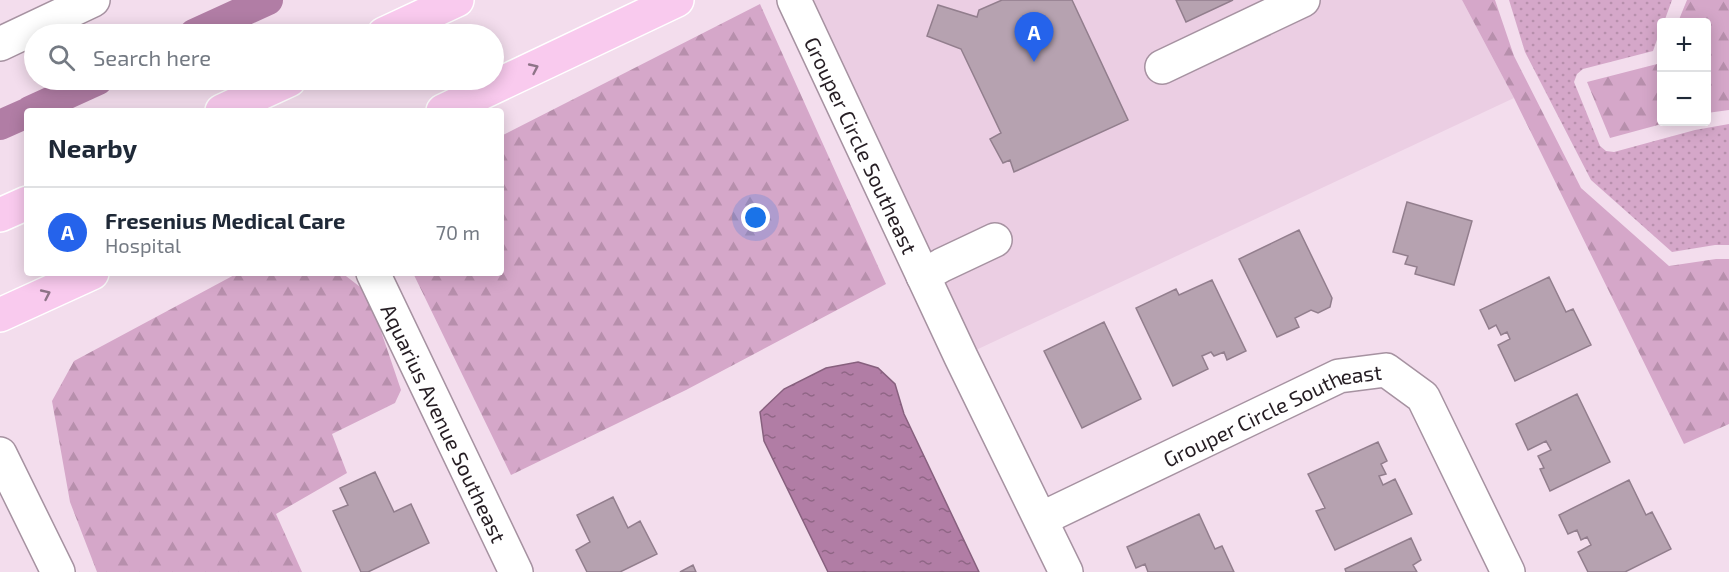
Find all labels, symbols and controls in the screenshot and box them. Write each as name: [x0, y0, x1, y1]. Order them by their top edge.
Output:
pin: A: [1014, 13, 1054, 62]
map controls: [1657, 18, 1711, 126]
button: +: [1657, 18, 1711, 72]
search box: [24, 24, 504, 90]
street label: Grouper Circle Southeast: [800, 32, 923, 257]
icon: search: [45, 41, 78, 74]
text: Search here: [93, 44, 211, 70]
one-way arrow: [527, 63, 538, 75]
button: −: [1657, 72, 1711, 126]
text: Nearby: [48, 132, 137, 163]
your location: [741, 203, 770, 232]
text: Fresenius Medical Care: [105, 207, 345, 233]
text: A: [61, 220, 74, 244]
text: 70 m: [436, 220, 480, 244]
text: Hospital: [105, 233, 181, 257]
one-way arrow: [40, 289, 51, 301]
street label: Aquarius Avenue Southeast: [377, 299, 512, 546]
street label: Grouper Circle Southeast: [1159, 358, 1383, 471]

